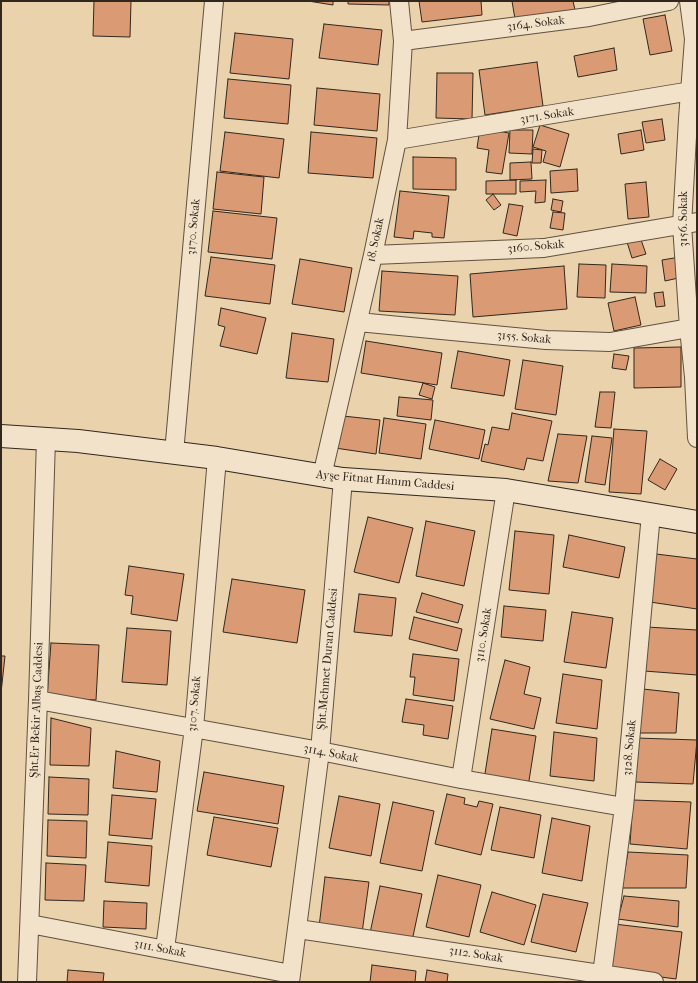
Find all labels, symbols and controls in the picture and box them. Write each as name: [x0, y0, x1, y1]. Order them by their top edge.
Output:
street label: 3164. Sokak: [506, 13, 566, 35]
street label: 3171. Sokak: [519, 105, 575, 127]
street label: 3156. Sokak: [677, 191, 691, 247]
street label: 3170. Sokak: [184, 198, 204, 256]
street label: 18. Sokak: [364, 216, 388, 264]
street label: 3160. Sokak: [507, 237, 565, 257]
street label: 3155. Sokak: [496, 328, 552, 348]
street label: Ayşe Fitnat Hanım Caddesi: [315, 468, 455, 494]
street label: Şht.Mehmet Duran Caddesi: [315, 587, 341, 731]
street label: 3110. Sokak: [473, 607, 495, 663]
street label: Şht.Er Bekir Albaş Caddesi: [27, 642, 47, 778]
street label: 3107. Sokak: [185, 675, 205, 733]
street label: 3128. Sokak: [620, 719, 640, 777]
street label: 3114. Sokak: [302, 742, 360, 766]
street label: 3111. Sokak: [133, 937, 187, 961]
street label: 3112. Sokak: [448, 944, 504, 966]

